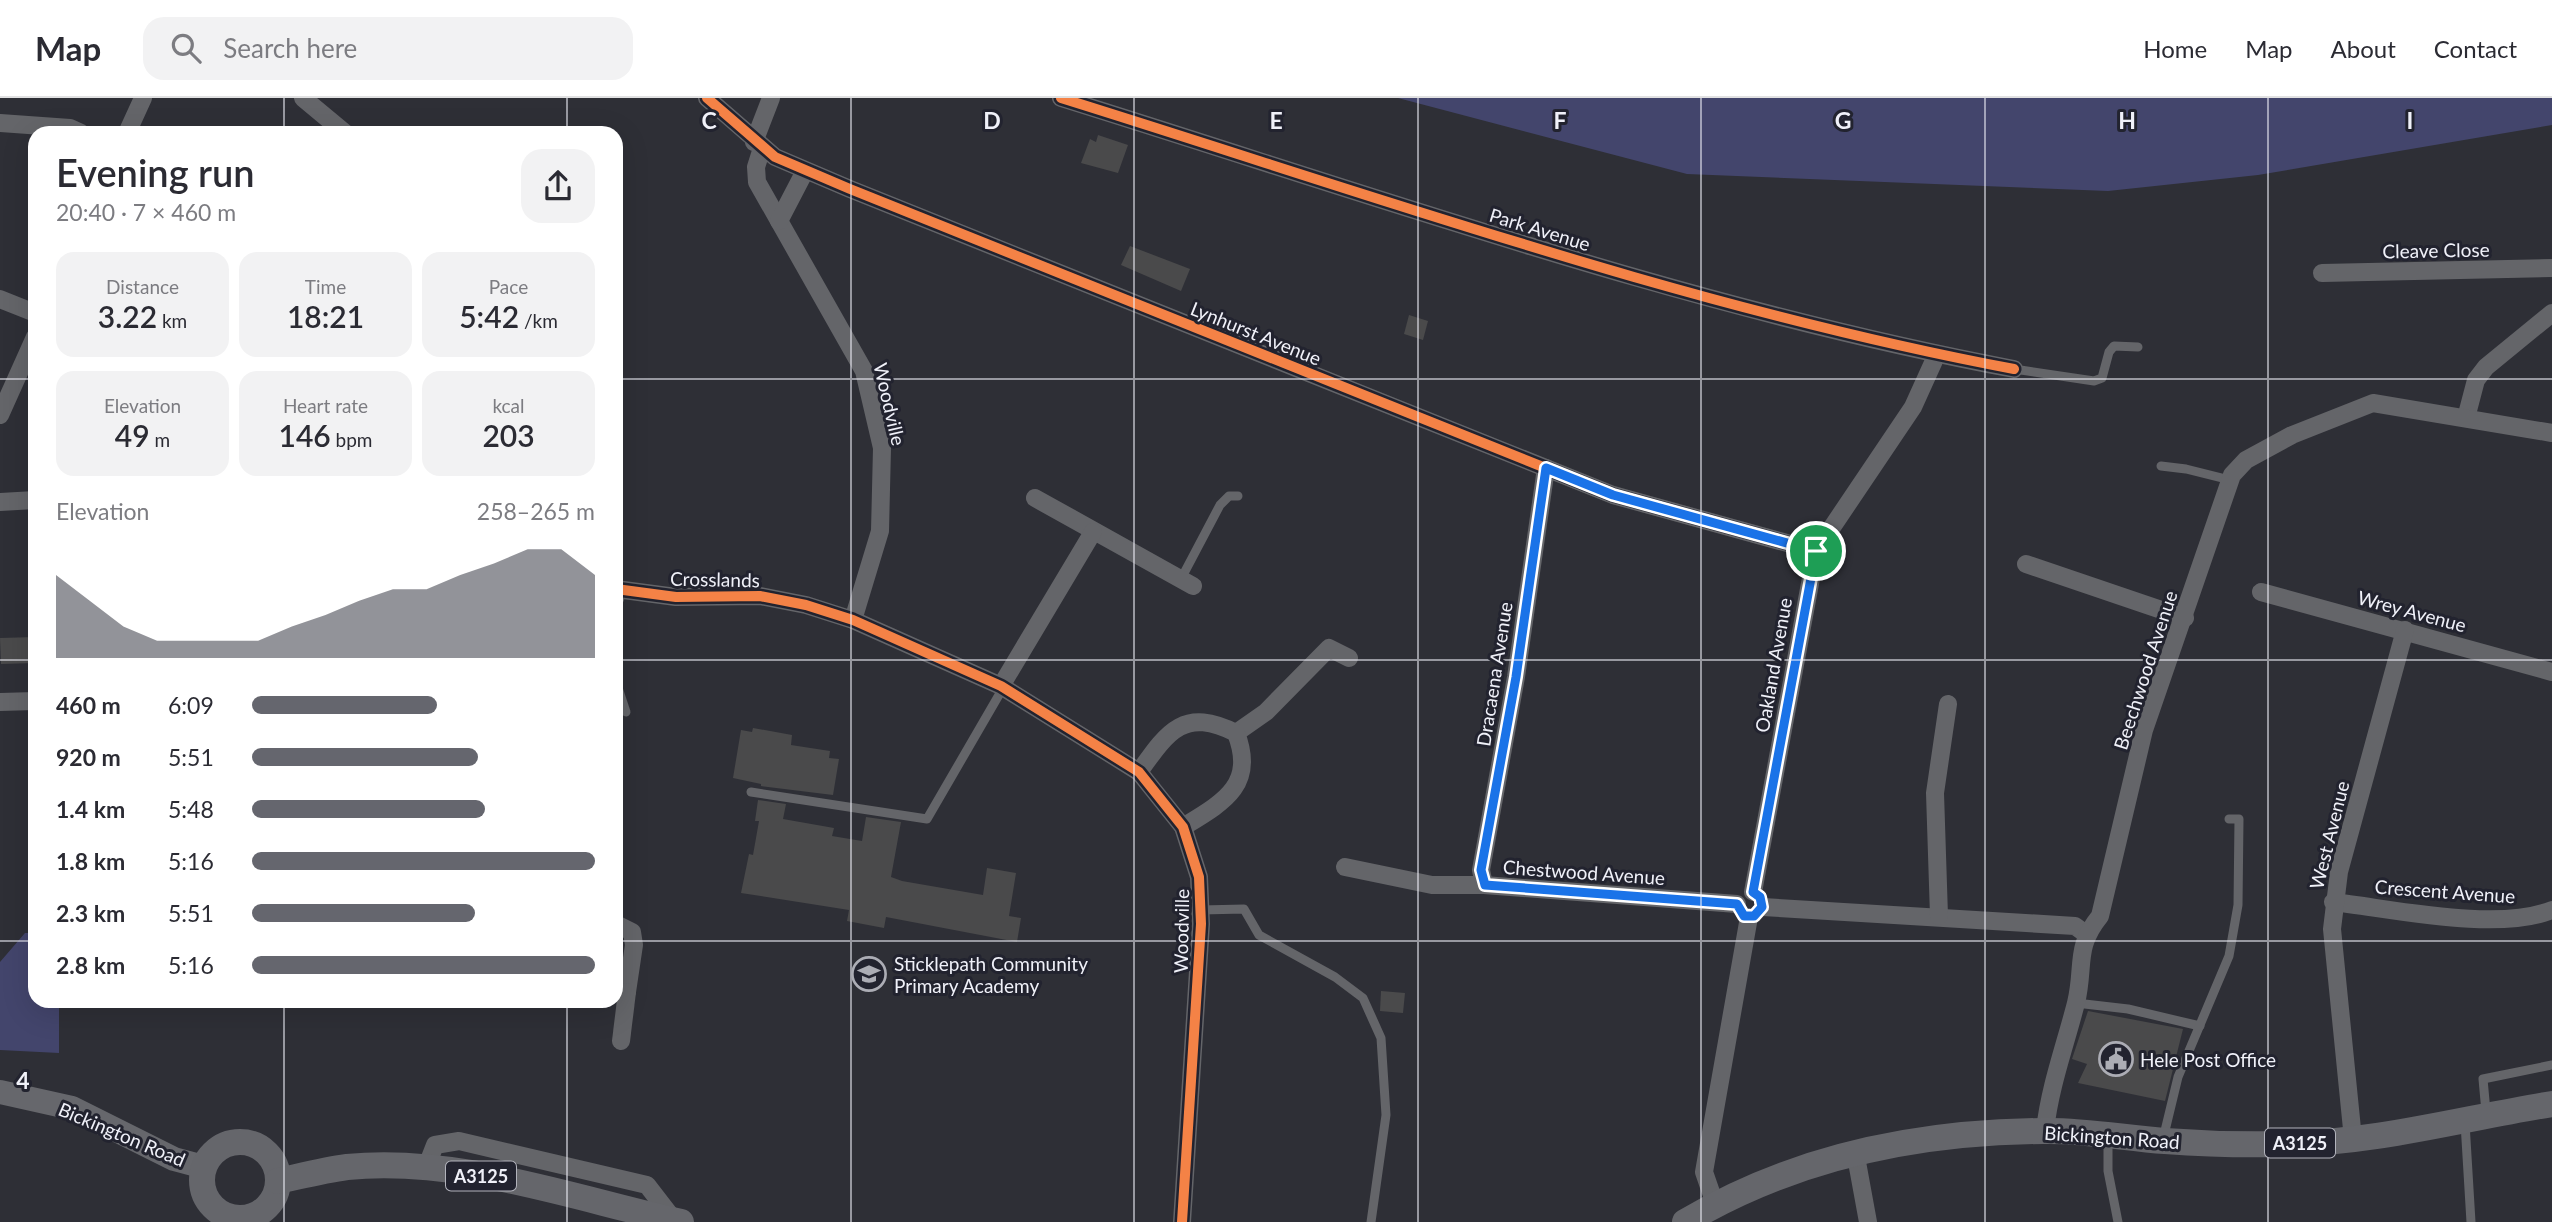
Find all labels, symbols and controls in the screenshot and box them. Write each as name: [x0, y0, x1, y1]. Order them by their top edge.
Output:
search box: [143, 17, 633, 80]
text: Map: [35, 28, 101, 68]
icon: search: [167, 29, 205, 67]
text: Search here: [223, 32, 357, 64]
text: Home: [2143, 34, 2207, 63]
text: Map: [2245, 34, 2293, 63]
text: About: [2331, 34, 2396, 63]
text: Contact: [2434, 34, 2517, 63]
text: C: [701, 106, 717, 134]
text: D: [983, 106, 1001, 134]
text: E: [1269, 106, 1283, 134]
text: F: [1553, 106, 1567, 134]
text: G: [1835, 106, 1851, 134]
text: H: [2118, 106, 2136, 134]
text: I: [2407, 106, 2413, 134]
text: Evening run: [56, 149, 255, 195]
button: share: [521, 149, 595, 223]
text: 20:40 · 7 × 460 m: [56, 198, 236, 226]
street label: Park Avenue: [1487, 203, 1593, 255]
street label: Cleave Close: [2382, 238, 2490, 262]
text: Distance: [106, 275, 179, 298]
text: Time: [305, 275, 346, 298]
text: Pace: [489, 275, 528, 298]
street label: Lynhurst Avenue: [1187, 296, 1325, 370]
text: 3.22: [98, 298, 157, 334]
text: 18:21: [287, 298, 364, 334]
text: 5:42: [459, 298, 519, 334]
text: km: [157, 309, 187, 332]
text: /km: [519, 309, 558, 332]
street label: Woodville: [869, 360, 911, 448]
text: Elevation: [104, 394, 181, 417]
text: Heart rate: [283, 394, 368, 417]
text: kcal: [492, 394, 525, 417]
text: 49: [115, 417, 150, 453]
text: 146: [279, 417, 331, 453]
text: 203: [482, 417, 535, 453]
text: m: [150, 428, 170, 451]
text: bpm: [331, 428, 372, 451]
text: Elevation: [56, 497, 149, 525]
text: 258–265 m: [477, 497, 595, 525]
pin: [1786, 521, 1846, 581]
icon: arrive: [1797, 532, 1835, 570]
street label: Crosslands: [670, 567, 760, 591]
street label: Wrey Avenue: [2355, 585, 2469, 637]
street label: Beechwood Avenue: [2108, 588, 2182, 752]
street label: Oakland Avenue: [1750, 596, 1796, 734]
street label: Dracaena Avenue: [1471, 600, 1517, 748]
text: 460 m: [56, 691, 121, 719]
text: 6:09: [168, 691, 214, 719]
text: 920 m: [56, 743, 121, 771]
text: 5:51: [168, 743, 214, 771]
street label: West Avenue: [2304, 778, 2354, 892]
text: 1.4 km: [56, 795, 125, 823]
text: 5:48: [168, 795, 214, 823]
text: 1.8 km: [56, 847, 125, 875]
text: 5:16: [168, 847, 214, 875]
street label: Chestwood Avenue: [1502, 855, 1666, 889]
street label: Crescent Avenue: [2374, 875, 2516, 907]
street label: Woodville: [1169, 889, 1193, 973]
text: 2.3 km: [56, 899, 125, 927]
text: 5:51: [168, 899, 214, 927]
text: 2.8 km: [56, 951, 125, 979]
text: 5:16: [168, 951, 214, 979]
place label: Sticklepath Community Primary Academy: [894, 952, 1088, 997]
school or university icon: Sticklepath Community Primary Academy: [850, 955, 888, 993]
public building icon: Hele Post Office: [2097, 1040, 2135, 1078]
place label: Hele Post Office: [2140, 1048, 2276, 1071]
text: 4: [16, 1066, 30, 1094]
street label: Bickington Road: [55, 1097, 189, 1171]
street label: Bickington Road: [2044, 1121, 2180, 1153]
road number: A3125: [2265, 1128, 2335, 1158]
road number: A3125: [446, 1162, 516, 1190]

